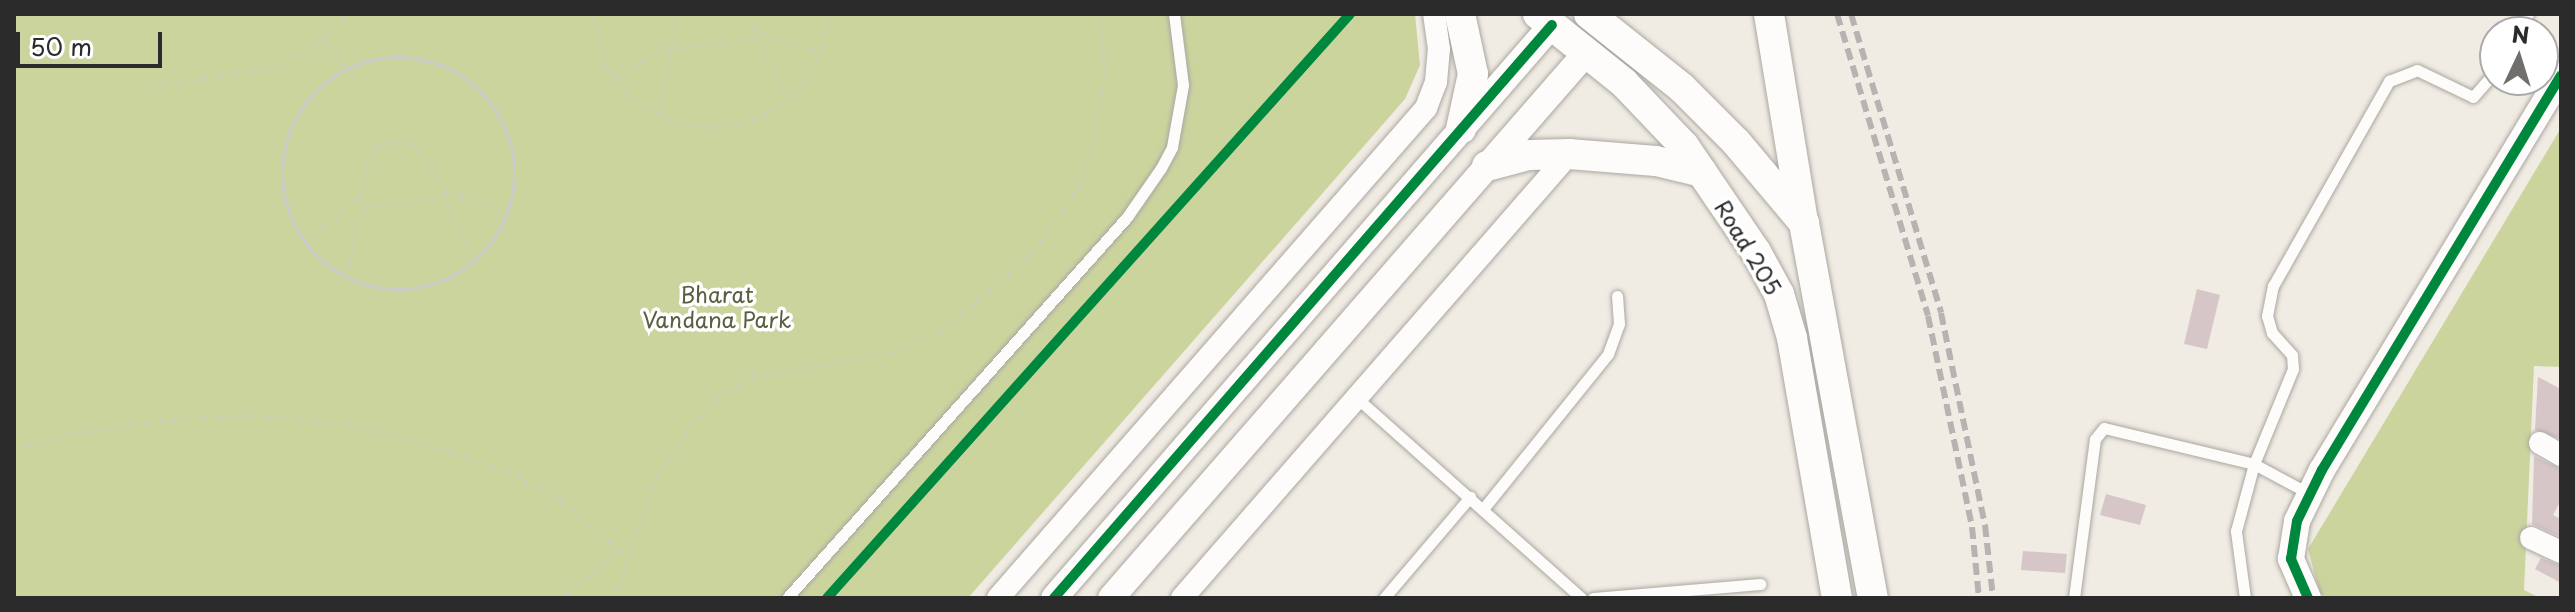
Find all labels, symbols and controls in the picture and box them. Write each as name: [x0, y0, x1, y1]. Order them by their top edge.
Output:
scale bar: [20, 16, 166, 66]
north arrow: [2479, 16, 2559, 96]
text: N: [2511, 16, 2530, 51]
text: 50 m: [30, 28, 92, 64]
street label: Road 205: [1710, 195, 1788, 299]
park label: Bharat Vandana Park: [642, 280, 792, 332]

